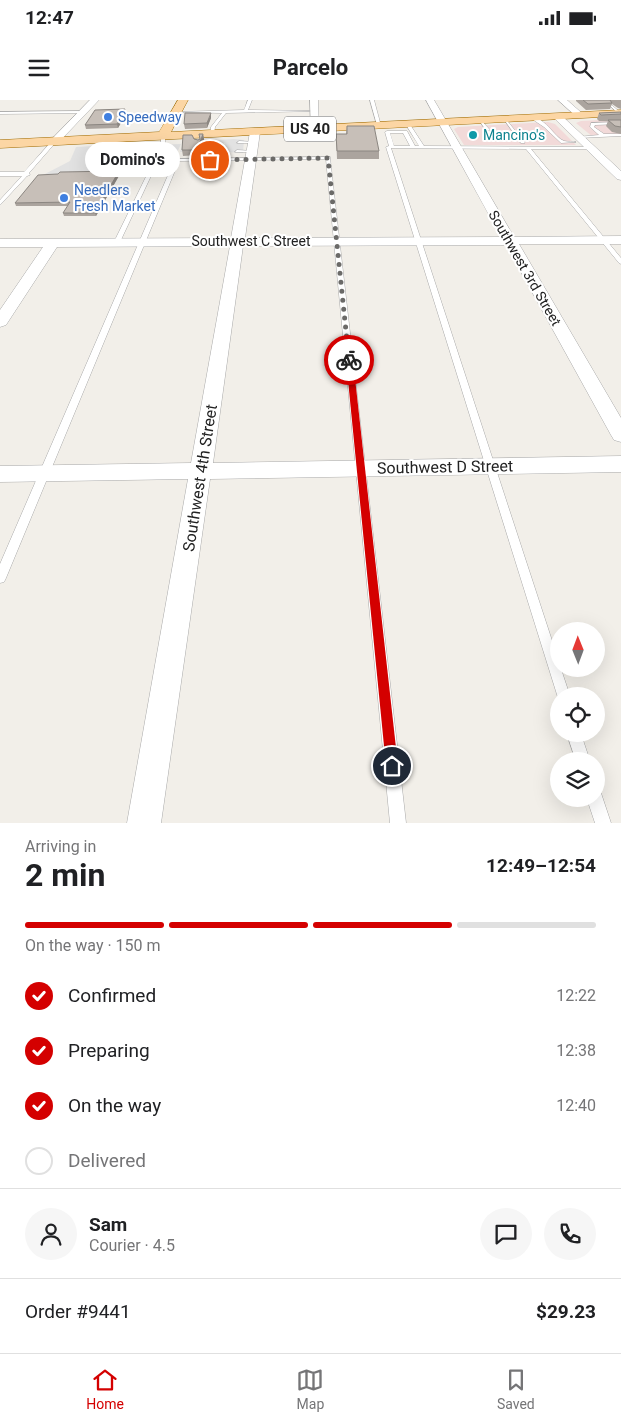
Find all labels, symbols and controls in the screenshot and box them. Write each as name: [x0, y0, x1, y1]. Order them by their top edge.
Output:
text: 12:47: [25, 6, 74, 29]
icon: menu: [25, 54, 53, 82]
icon: search: [568, 54, 596, 82]
text: Parcelo: [273, 55, 348, 80]
place label: Speedway: [118, 109, 182, 125]
marker: Speedway: [102, 111, 114, 123]
road number: US 40: [284, 116, 336, 142]
place label: Mancino's: [483, 127, 545, 143]
marker: Mancino's: [467, 129, 479, 141]
pin: [189, 139, 231, 181]
callout: Domino's: [85, 142, 180, 178]
icon: bag: [196, 146, 224, 174]
text: Domino's: [100, 150, 165, 169]
place label: Needlers Fresh Market: [74, 182, 156, 214]
marker: Needlers Fresh Market: [58, 192, 70, 204]
street label: Southwest 3rd Street: [485, 208, 565, 329]
street label: Southwest C Street: [191, 233, 311, 249]
courier: [324, 335, 374, 385]
icon: bike: [335, 346, 363, 374]
street label: Southwest 4th Street: [179, 403, 221, 553]
street label: Southwest D Street: [377, 456, 513, 478]
north arrow: [550, 622, 605, 678]
map controls: [550, 622, 605, 807]
button: locate: [550, 687, 605, 742]
pin: [371, 745, 413, 787]
icon: home: [378, 752, 406, 780]
button: layers: [550, 752, 605, 807]
text: Arriving in: [25, 837, 96, 856]
text: 12:49–12:54: [486, 854, 596, 877]
text: 2 min: [25, 856, 105, 894]
text: On the way · 150 m: [25, 936, 161, 955]
icon: check: [25, 982, 53, 1010]
text: Confirmed: [68, 984, 156, 1007]
text: 12:22: [556, 986, 596, 1005]
icon: check: [25, 1037, 53, 1065]
text: Preparing: [68, 1039, 150, 1062]
text: 12:38: [556, 1041, 596, 1060]
icon: check: [25, 1092, 53, 1120]
text: On the way: [68, 1094, 161, 1117]
text: 12:40: [556, 1096, 596, 1115]
text: Delivered: [68, 1149, 146, 1172]
button: person: [25, 1208, 77, 1260]
button: chat: [480, 1208, 532, 1260]
button: phone: [544, 1208, 596, 1260]
text: Sam: [89, 1213, 127, 1236]
text: Courier · 4.5: [89, 1236, 175, 1255]
text: Order #9441: [25, 1300, 131, 1323]
text: $29.23: [536, 1300, 596, 1323]
tab: Home: [86, 1366, 124, 1412]
tab: Map: [296, 1366, 324, 1412]
tab: Saved: [497, 1366, 535, 1412]

